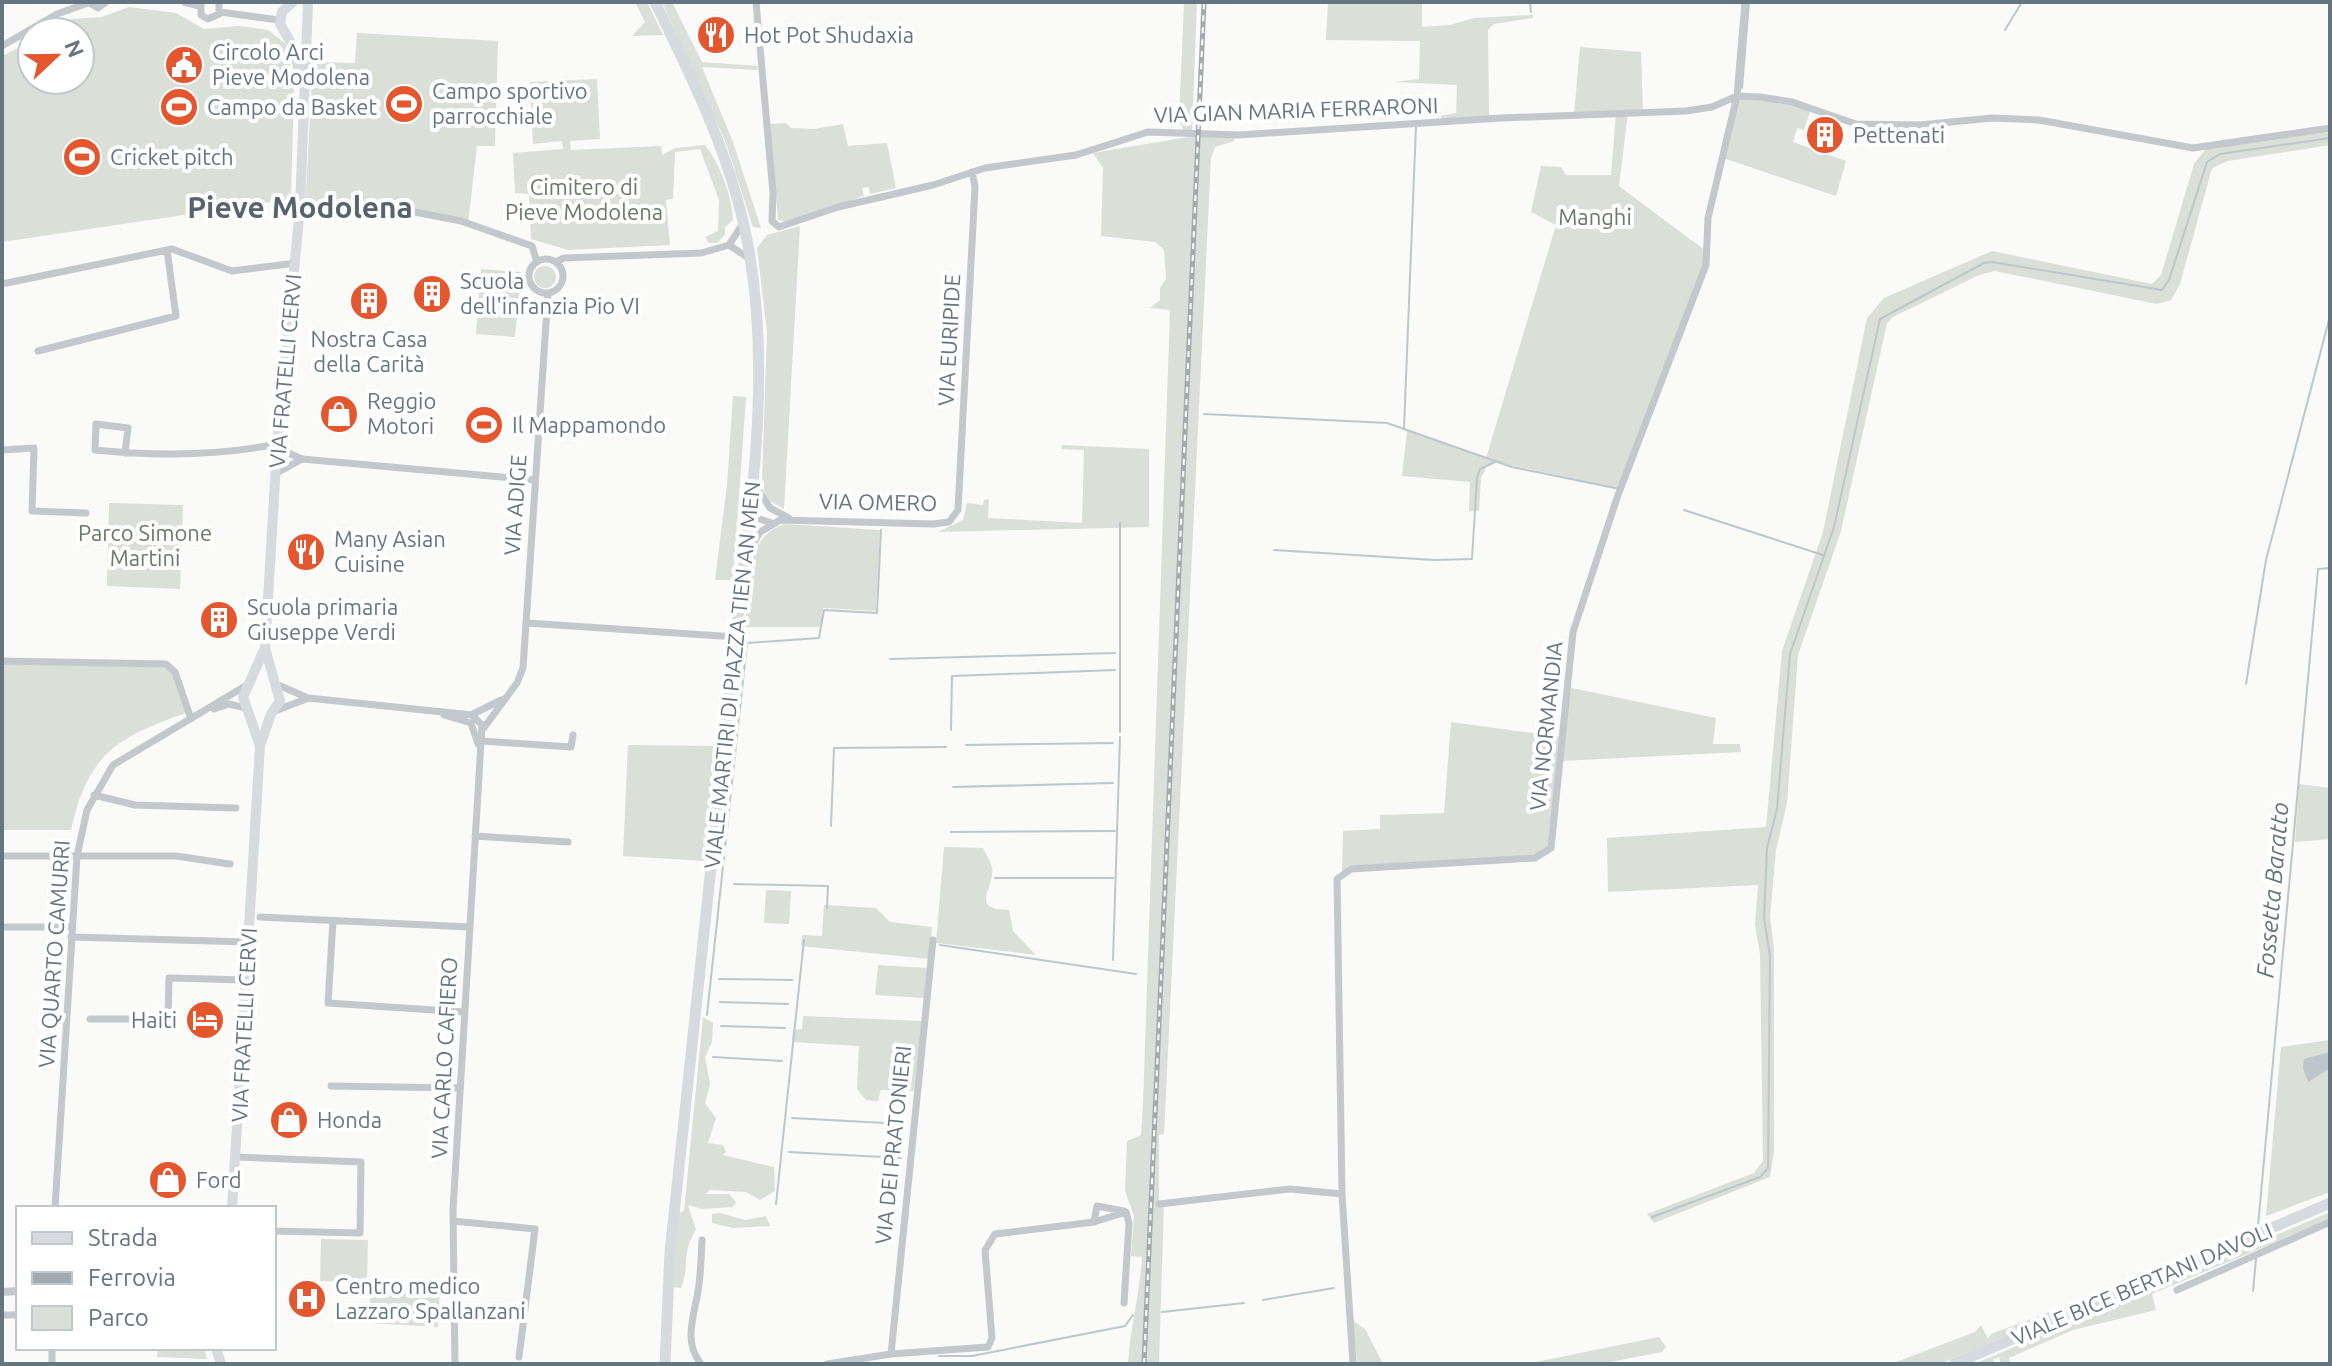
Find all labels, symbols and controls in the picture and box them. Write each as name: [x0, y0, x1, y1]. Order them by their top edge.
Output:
restaurant icon: Hot Pot Shudaxia: [695, 14, 737, 56]
north arrow: [16, 16, 96, 96]
place label: Hot Pot Shudaxia: [744, 22, 914, 47]
text: N: [60, 36, 90, 61]
place label: Circolo Arci Pieve Modolena: [212, 39, 370, 89]
public building icon: Circolo Arci Pieve Modolena: [163, 44, 205, 86]
place label: Campo sportivo parrocchiale: [432, 78, 588, 128]
sports icon: Campo sportivo parrocchiale: [383, 83, 425, 125]
sports icon: Campo da Basket: [158, 86, 200, 128]
street label: VIA GIAN MARIA FERRARONI: [1153, 92, 1439, 127]
place label: Campo da Basket: [207, 94, 378, 119]
building icon: Pettenati: [1804, 114, 1846, 156]
place label: Pettenati: [1853, 122, 1945, 147]
sports icon: Cricket pitch: [61, 136, 103, 178]
place label: Cricket pitch: [110, 144, 234, 169]
park label: Cimitero di Pieve Modolena: [505, 174, 663, 224]
district label: Pieve Modolena: [187, 190, 413, 224]
park label: Manghi: [1558, 204, 1632, 229]
place label: Scuola dell'infanzia Pio VI: [460, 268, 640, 318]
street label: VIA FRATELLI CERVI: [264, 273, 305, 469]
building icon: Scuola dell'infanzia Pio VI: [411, 273, 453, 315]
street label: VIA EURIPIDE: [933, 273, 964, 407]
building icon: Nostra Casa della Carità: [348, 280, 390, 322]
place label: Nostra Casa della Carità: [310, 326, 428, 376]
place label: Reggio Motori: [367, 388, 436, 438]
shop icon: Reggio Motori: [318, 393, 360, 435]
sports icon: Il Mappamondo: [463, 404, 505, 446]
place label: Il Mappamondo: [512, 412, 666, 437]
street label: VIA ADIGE: [498, 454, 531, 556]
street label: VIALE MARTIRI DI PIAZZA TIEN AN MEN: [699, 480, 764, 870]
street label: VIA OMERO: [819, 488, 937, 515]
park label: Parco Simone Martini: [78, 520, 212, 570]
place label: Many Asian Cuisine: [334, 526, 446, 576]
restaurant icon: Many Asian Cuisine: [285, 531, 327, 573]
place label: Scuola primaria Giuseppe Verdi: [247, 594, 398, 644]
building icon: Scuola primaria Giuseppe Verdi: [198, 599, 240, 641]
street label: VIA NORMANDIA: [1524, 639, 1567, 812]
water label: Fossetta Baratto: [2251, 801, 2294, 979]
street label: VIA QUARTO CAMURRI: [33, 839, 74, 1069]
street label: VIA FRATELLI CERVI: [226, 927, 261, 1123]
street label: VIA CARLO CAFIERO: [426, 956, 461, 1160]
hotel icon: Haiti: [184, 999, 226, 1041]
place label: Haiti: [131, 1007, 177, 1032]
street label: VIA DEI PRATONIERI: [870, 1044, 915, 1246]
shop icon: Honda: [268, 1099, 310, 1141]
place label: Honda: [317, 1107, 382, 1132]
shop icon: Ford: [147, 1159, 189, 1201]
place label: Ford: [196, 1167, 242, 1192]
legend: [16, 1206, 276, 1350]
street label: VIALE BICE BERTANI DAVOLI: [2008, 1217, 2276, 1350]
text: Strada: [88, 1224, 158, 1251]
text: Ferrovia: [88, 1264, 176, 1291]
place label: Centro medico Lazzaro Spallanzani: [335, 1273, 526, 1323]
hospital icon: Centro medico Lazzaro Spallanzani: [286, 1278, 328, 1320]
text: Parco: [88, 1304, 149, 1331]

